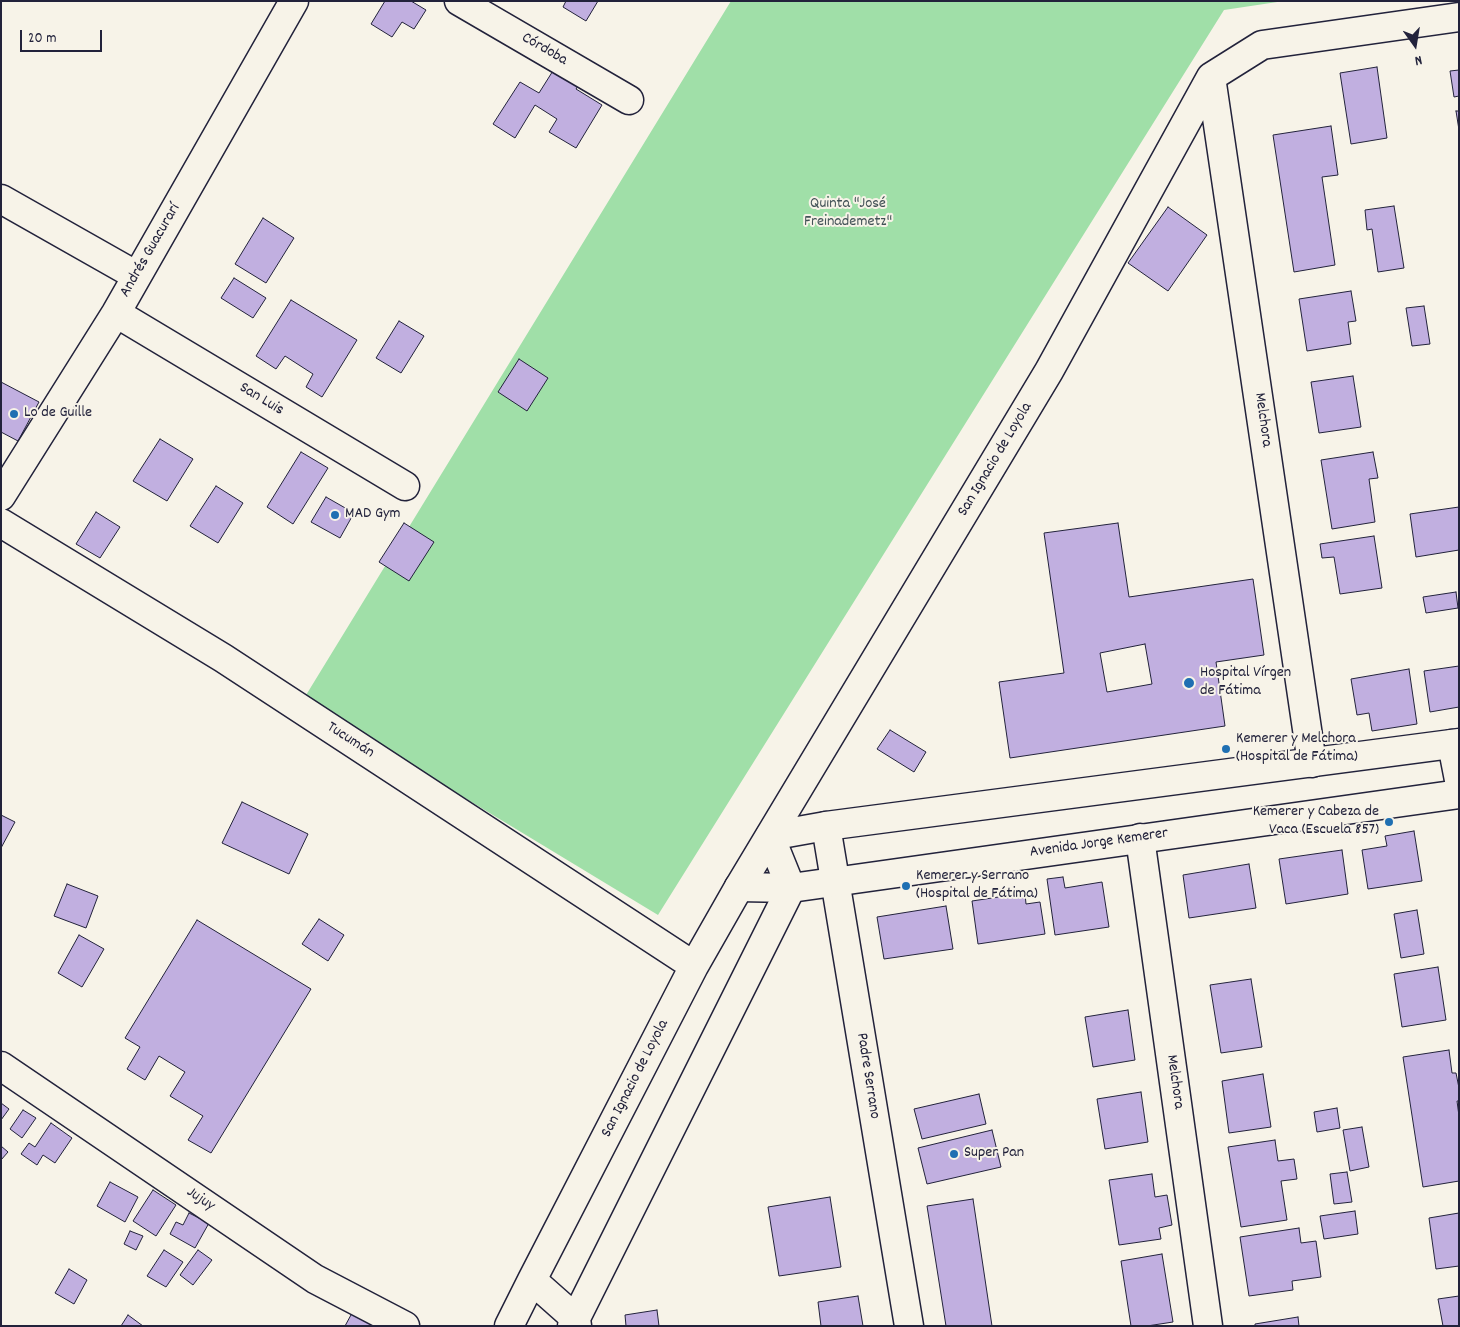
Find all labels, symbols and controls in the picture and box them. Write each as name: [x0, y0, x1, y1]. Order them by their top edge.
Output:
scale bar: [22, 20, 105, 52]
north arrow: [1390, 20, 1440, 70]
text: 20 m: [28, 28, 56, 50]
street label: Córdoba: [518, 29, 570, 71]
text: N: [1413, 49, 1424, 70]
park label: Quinta "José Freinademetz": [804, 195, 892, 233]
street label: Andrés Guacurarí: [116, 201, 186, 301]
street label: San Luis: [235, 379, 287, 421]
street label: Melchora: [1249, 392, 1275, 448]
street label: San Ignacio de Loyola: [954, 400, 1038, 520]
place label: Lo de Guille: [24, 404, 92, 424]
marker: Lo de Guille: [8, 408, 20, 420]
place label: MAD Gym: [345, 505, 401, 525]
marker: MAD Gym: [329, 509, 341, 521]
place label: Hospital Vírgen de Fátima: [1200, 664, 1291, 702]
marker: Hospital Vírgen de Fátima: [1182, 676, 1196, 690]
street label: Tucumán: [323, 719, 377, 763]
place label: Kemerer y Melchora (Hospital de Fátima): [1236, 730, 1358, 768]
marker: Kemerer y Melchora (Hospital de Fátima): [1220, 743, 1232, 755]
place label: Kemerer y Cabeza de Vaca (Escuela 857): [1253, 803, 1379, 841]
marker: Kemerer y Cabeza de Vaca (Escuela 857): [1383, 816, 1395, 828]
street label: Avenida Jorge Kemerer: [1029, 825, 1169, 863]
place label: Kemerer y Serrano (Hospital de Fátima): [916, 867, 1038, 905]
marker: Kemerer y Serrano (Hospital de Fátima): [900, 880, 912, 892]
street label: San Ignacio de Loyola: [598, 1017, 674, 1141]
street label: Padre Serrano: [851, 1032, 883, 1120]
street label: Melchora: [1161, 1054, 1187, 1110]
place label: Super Pan: [964, 1144, 1024, 1164]
marker: Super Pan: [948, 1148, 960, 1160]
street label: Jujuy: [182, 1184, 218, 1216]

